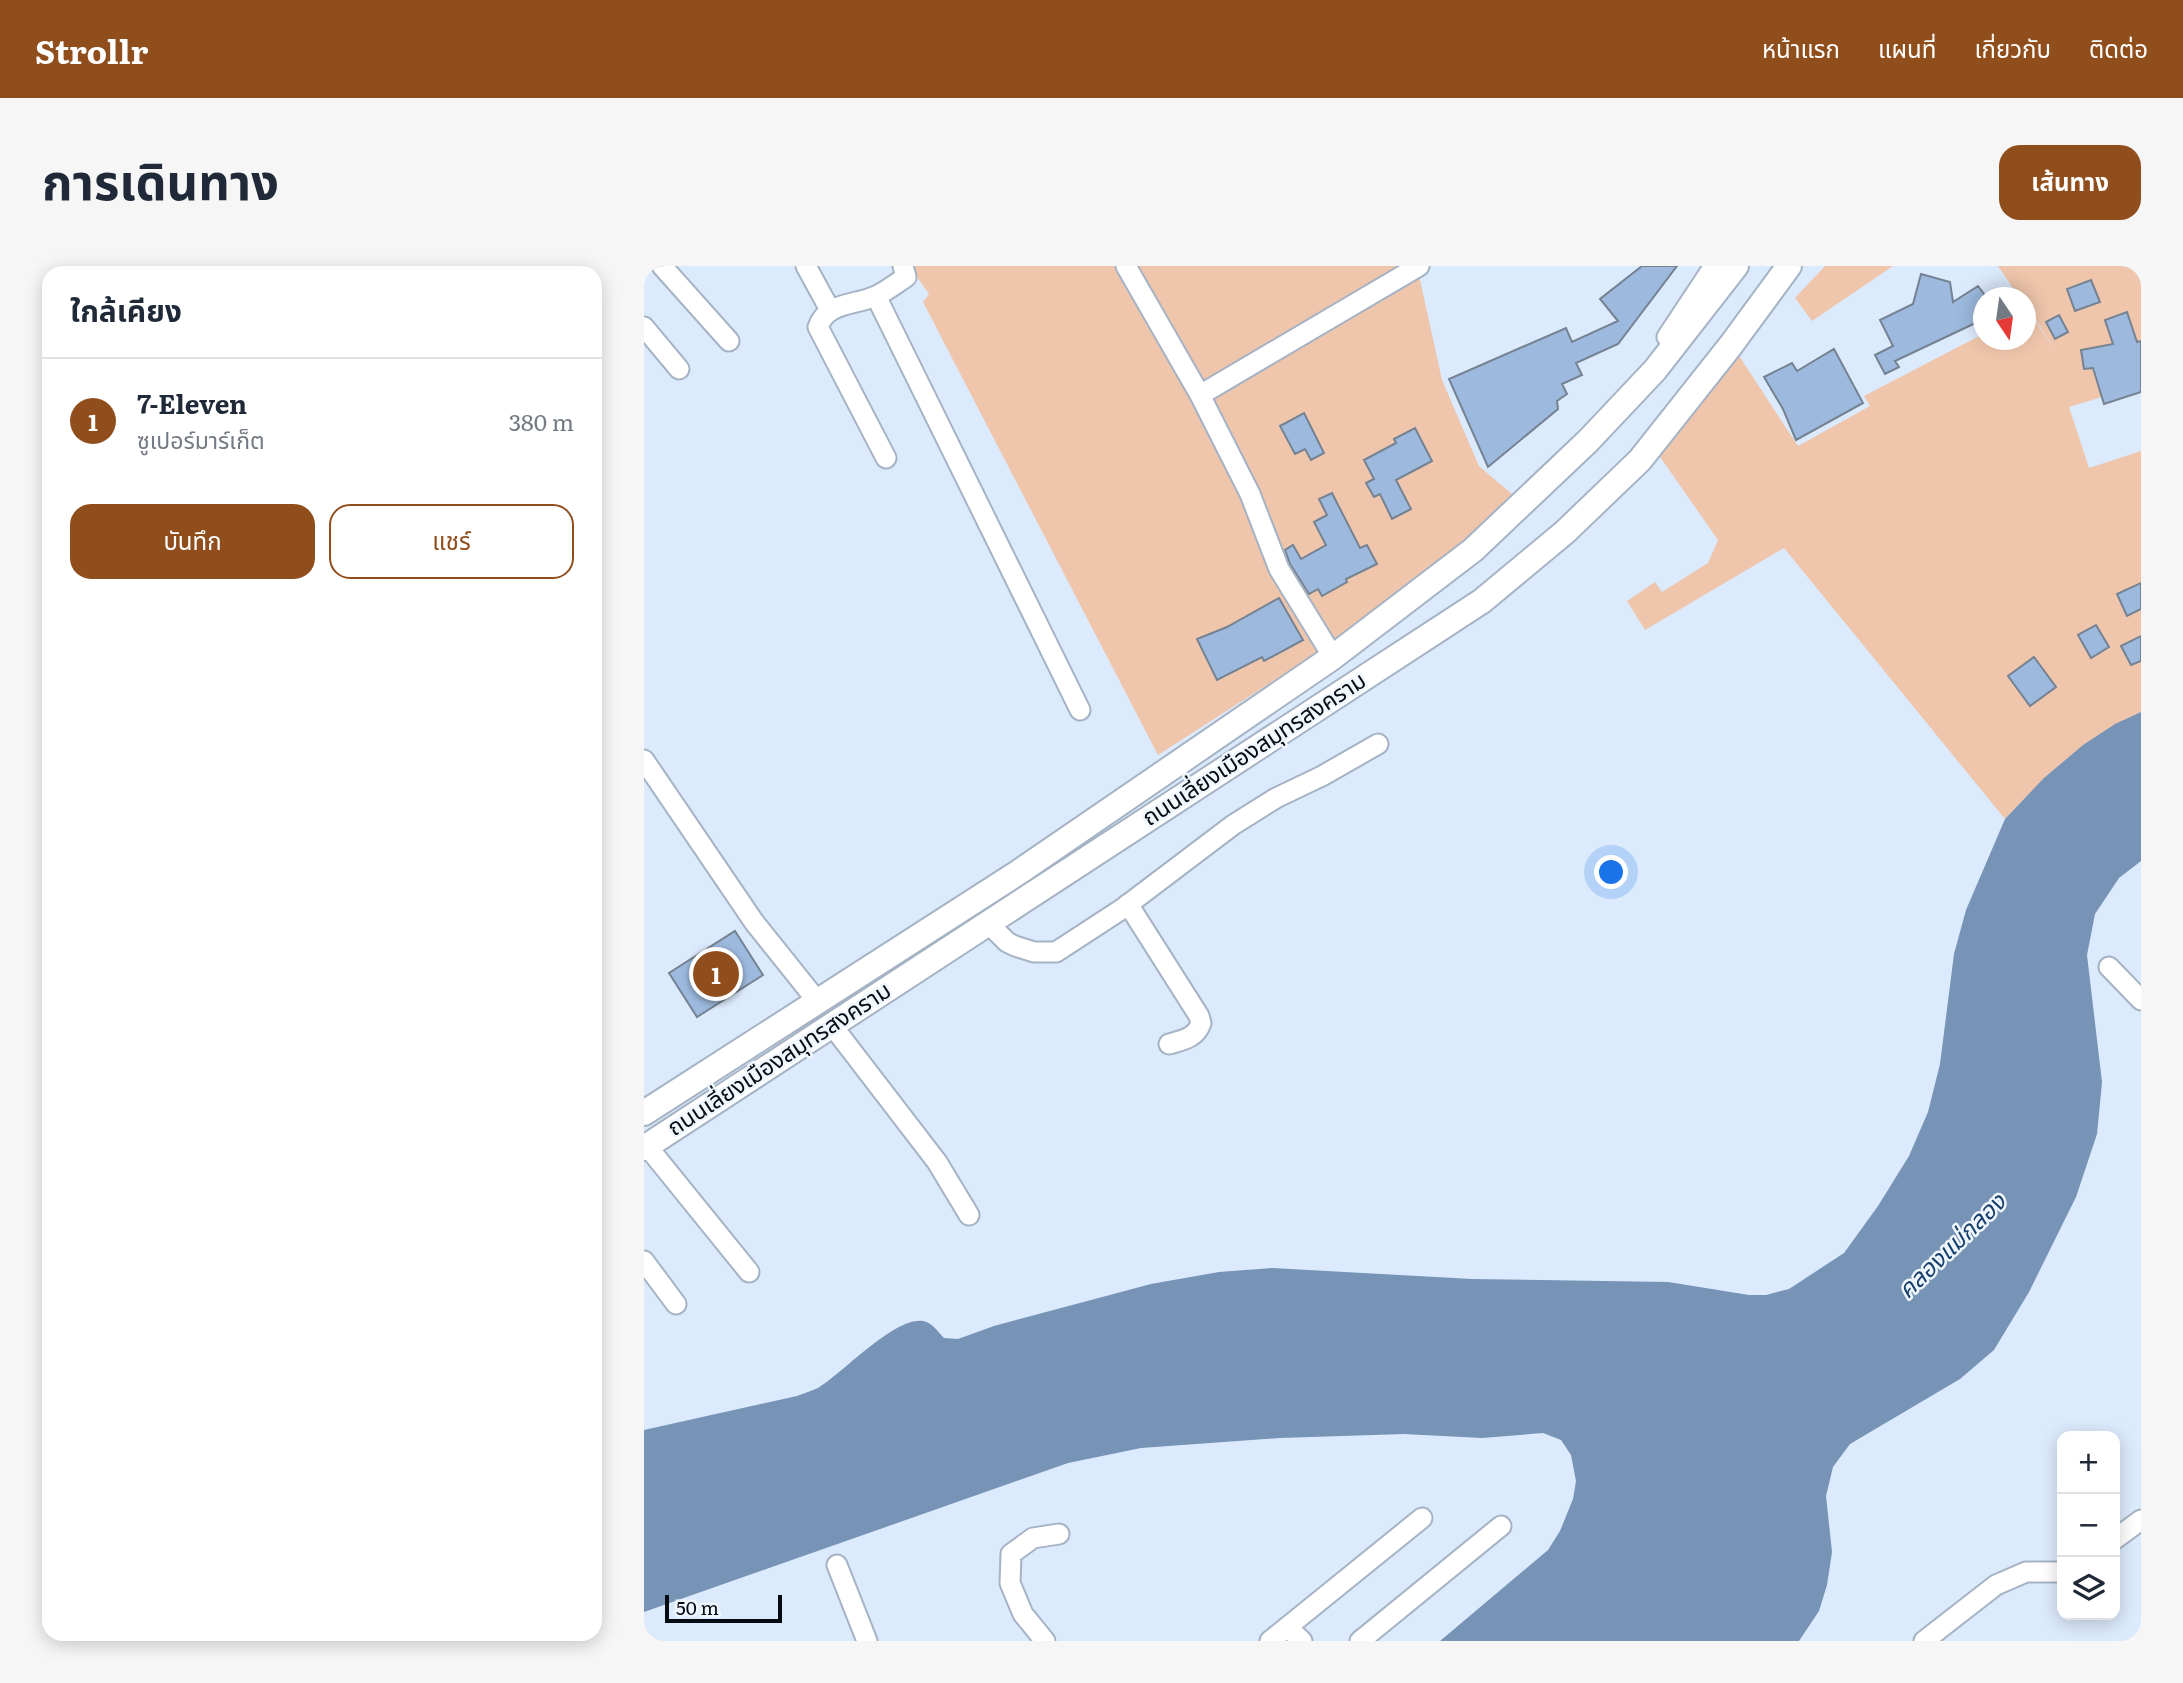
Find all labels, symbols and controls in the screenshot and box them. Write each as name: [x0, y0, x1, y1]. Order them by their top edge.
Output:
text: Strollr: [35, 25, 149, 74]
text: หน้าแรก: [1762, 30, 1840, 65]
text: แผนที่: [1878, 30, 1936, 65]
text: เกี่ยวกับ: [1974, 30, 2051, 65]
text: ติดต่อ: [2089, 30, 2148, 65]
text: การเดินทาง: [42, 142, 279, 215]
button: เส้นทาง: [1999, 145, 2141, 220]
text: ใกล้เคียง: [70, 287, 182, 331]
north arrow: [1973, 287, 2036, 350]
text: 7-Eleven: [137, 383, 247, 422]
text: 1: [88, 404, 98, 438]
text: 380 m: [509, 404, 574, 438]
text: ซูเปอร์มาร์เก็ต: [137, 422, 265, 456]
button: บันทึก: [70, 504, 315, 579]
button: แชร์: [329, 504, 574, 579]
street label: ถนนเลี่ยงเมืองสมุทรสงคราม: [1134, 662, 1372, 833]
your location: [1594, 855, 1628, 889]
pin: 1: [693, 948, 739, 1000]
street label: ถนนเลี่ยงเมืองสมุทรสงคราม: [659, 972, 897, 1143]
water label: คลองแม่กลอง: [1888, 1183, 2013, 1305]
map controls: [2057, 1431, 2120, 1620]
button: +: [2057, 1431, 2120, 1494]
button: −: [2057, 1494, 2120, 1557]
button: layers: [2057, 1557, 2120, 1620]
scale bar: [665, 1592, 782, 1624]
text: 50 m: [676, 1593, 719, 1621]

